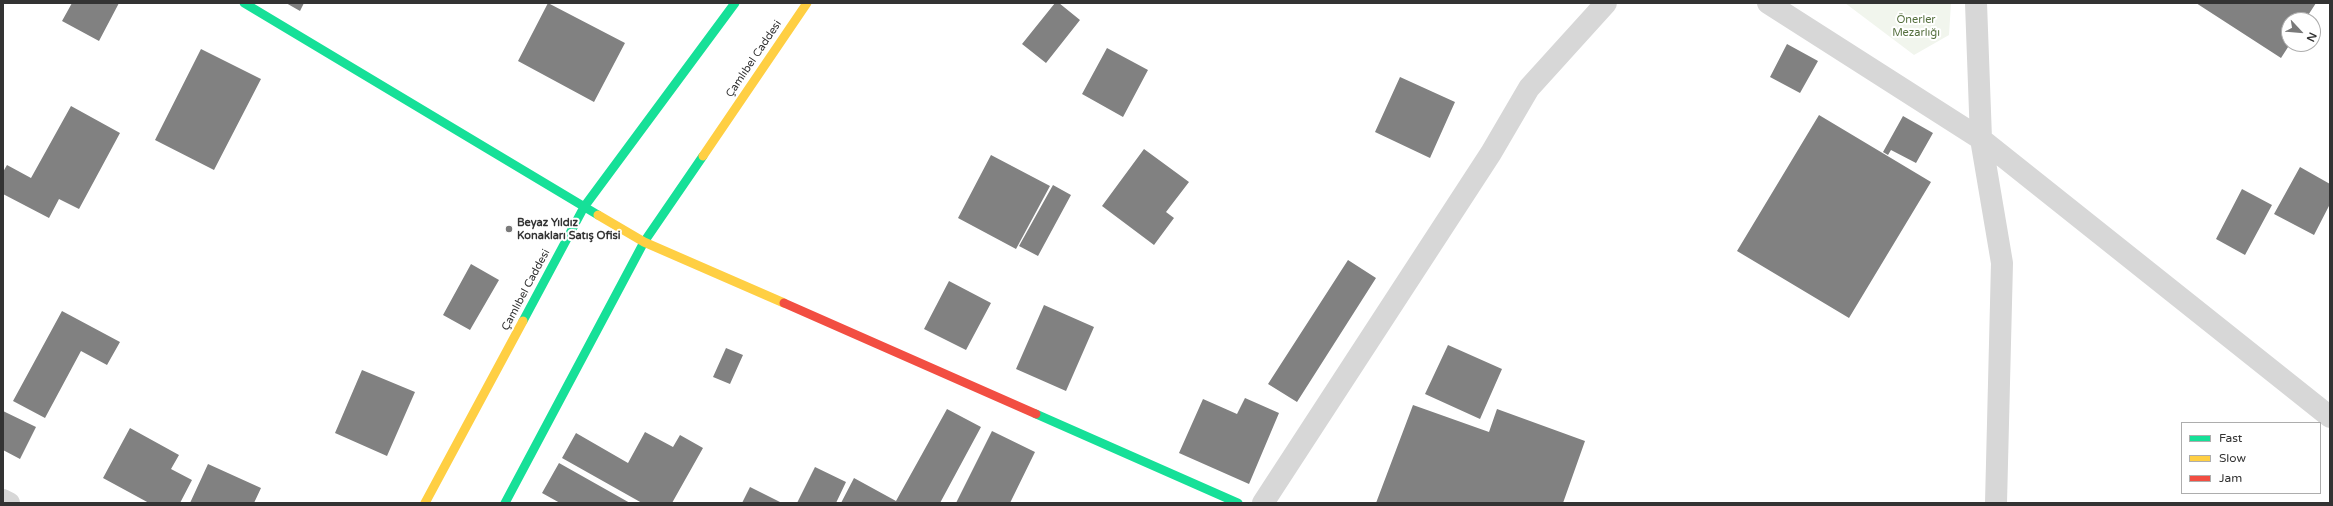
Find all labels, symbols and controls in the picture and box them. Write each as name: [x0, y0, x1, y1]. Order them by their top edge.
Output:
north arrow: [2281, 12, 2321, 52]
park label: Önerler Mezarlığı: [1892, 13, 1940, 39]
street label: Çamlıbel Caddesi: [723, 18, 785, 100]
text: N: [2304, 30, 2319, 44]
place label: Beyaz Yıldız Konakları Satış Ofisi: [517, 216, 621, 242]
marker: Beyaz Yıldız Konakları Satış Ofisi: [504, 224, 514, 234]
street label: Çamlıbel Caddesi: [499, 247, 553, 333]
legend: [2181, 422, 2321, 494]
text: Fast: [2219, 431, 2242, 445]
text: Slow: [2219, 451, 2246, 465]
text: Jam: [2219, 471, 2242, 485]

